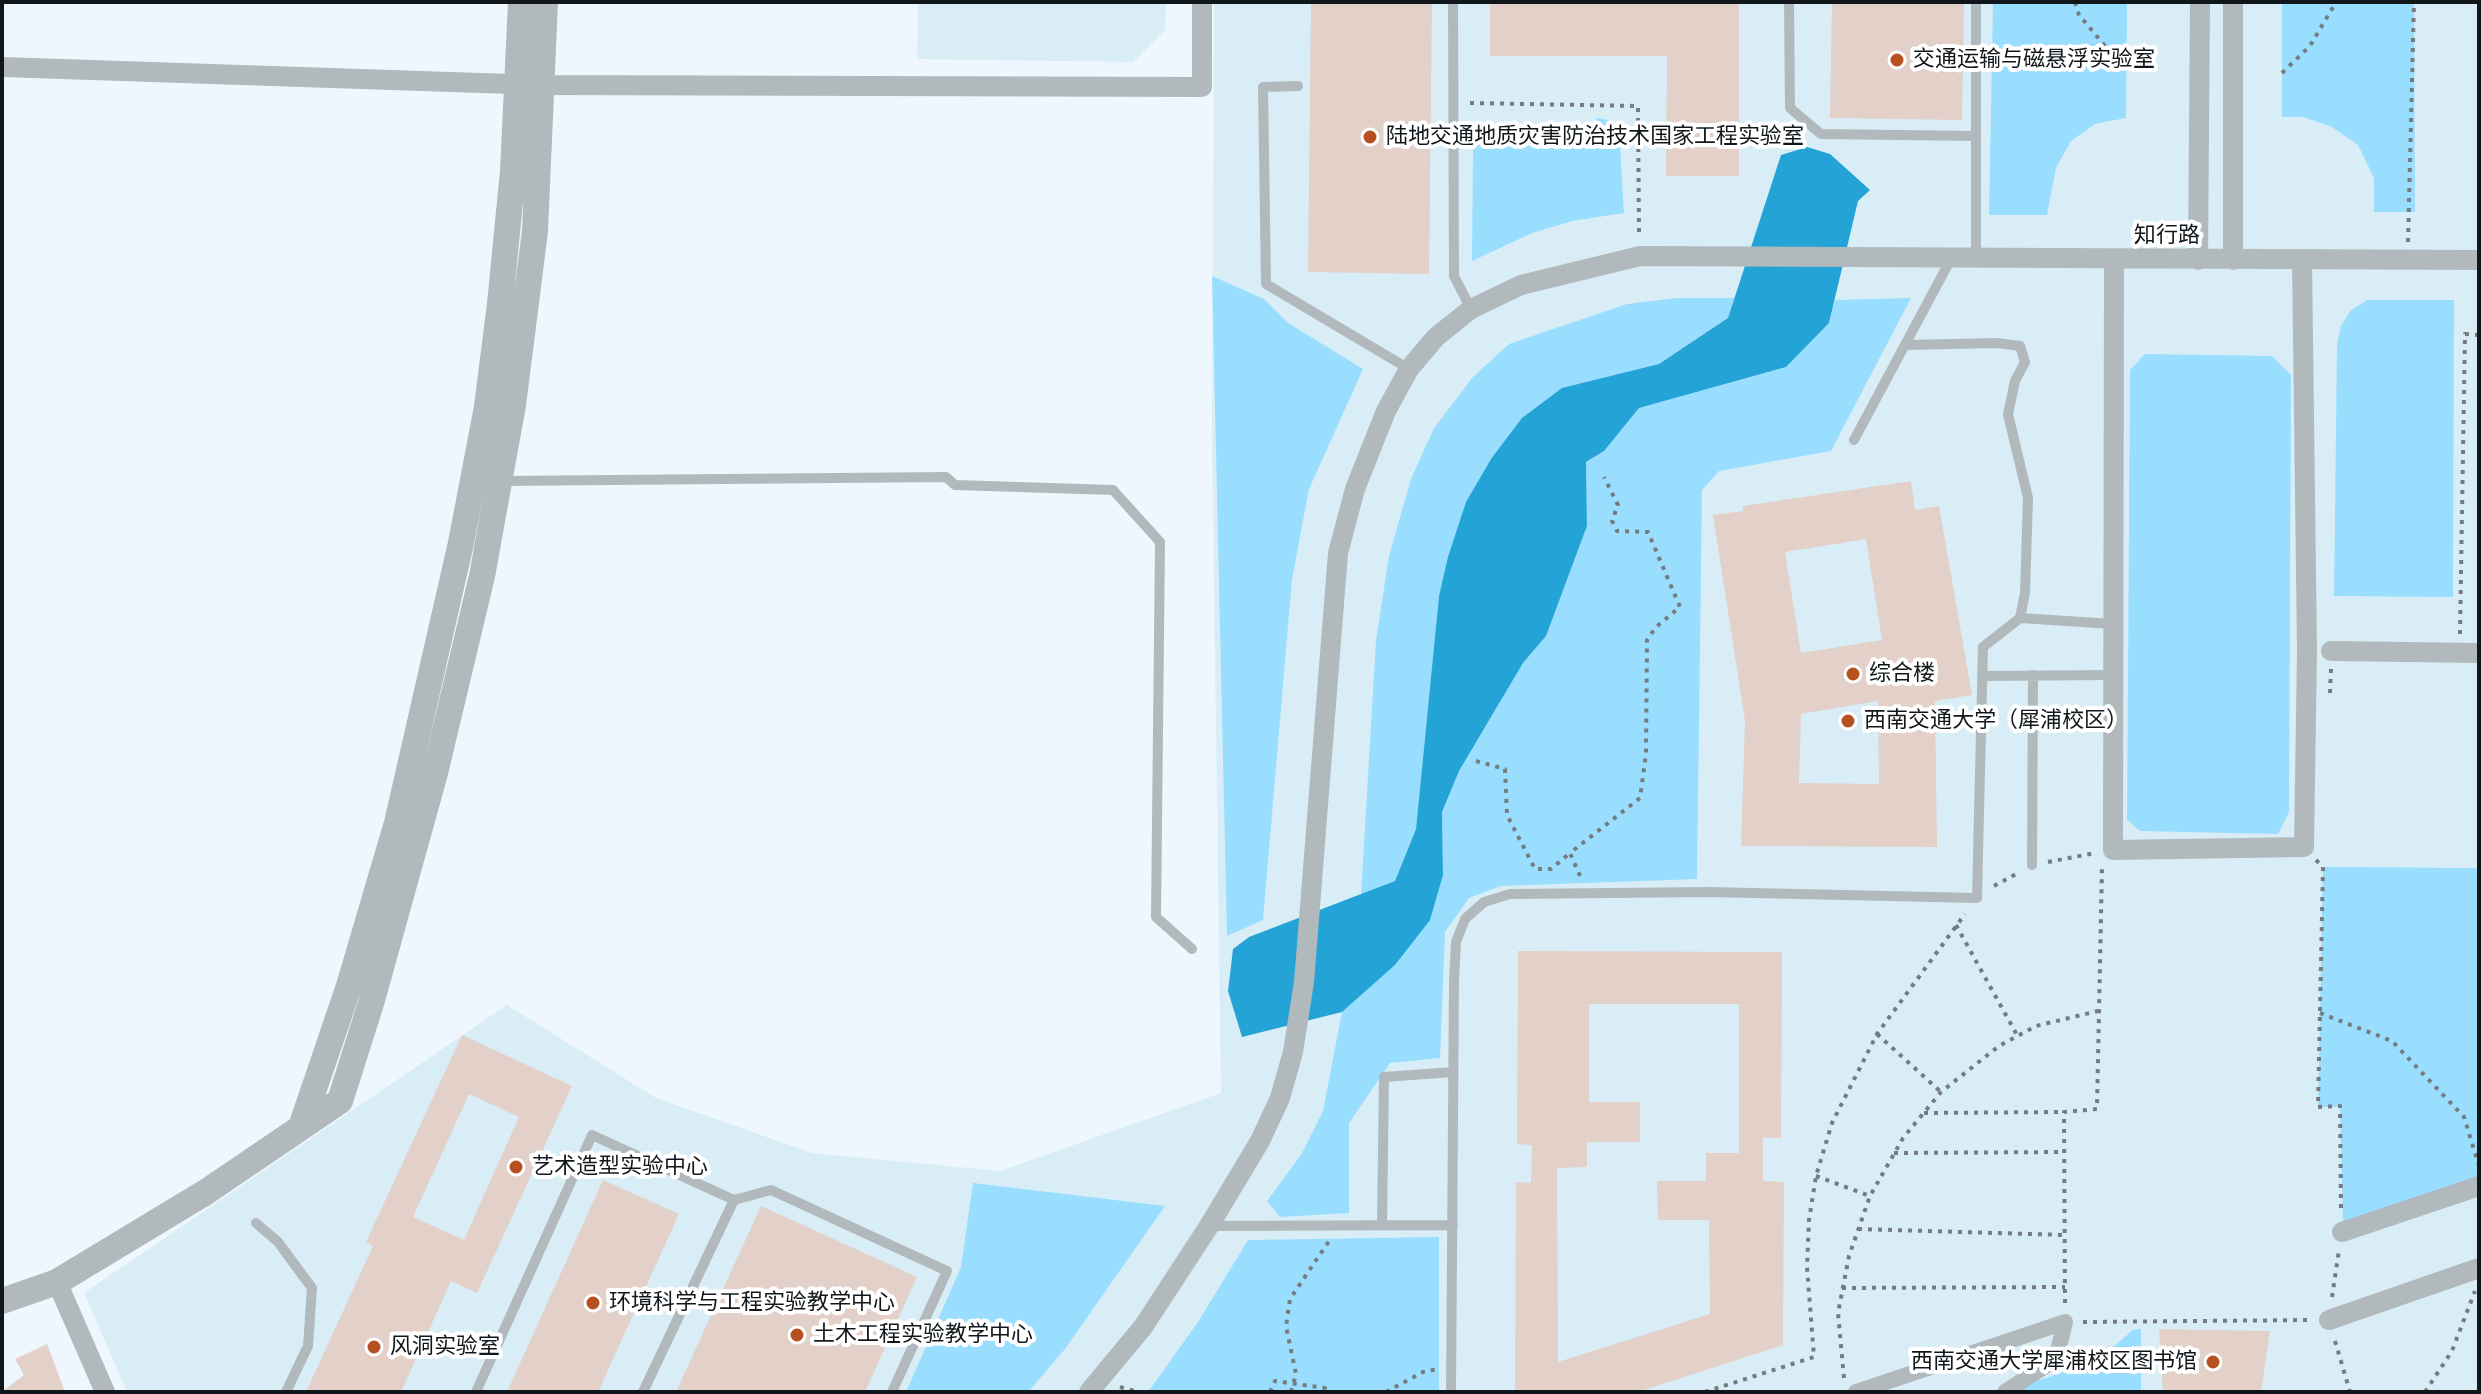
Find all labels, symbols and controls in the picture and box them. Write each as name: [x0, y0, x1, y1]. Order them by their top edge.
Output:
place label: 交通运输与磁悬浮实验室: [1913, 47, 2155, 73]
marker: 交通运输与磁悬浮实验室: [1888, 51, 1906, 69]
place label: 陆地交通地质灾害防治技术国家工程实验室: [1386, 124, 1804, 150]
marker: 陆地交通地质灾害防治技术国家工程实验室: [1361, 128, 1379, 146]
street label: 知行路: [2134, 223, 2200, 249]
place label: 综合楼: [1869, 661, 1935, 687]
marker: 综合楼: [1844, 665, 1862, 683]
place label: 西南交通大学（犀浦校区）: [1864, 708, 2128, 734]
marker: 西南交通大学（犀浦校区）: [1839, 712, 1857, 730]
place label: 艺术造型实验中心: [532, 1154, 708, 1180]
marker: 艺术造型实验中心: [507, 1158, 525, 1176]
place label: 环境科学与工程实验教学中心: [609, 1290, 895, 1316]
marker: 环境科学与工程实验教学中心: [584, 1294, 602, 1312]
place label: 土木工程实验教学中心: [813, 1322, 1033, 1348]
marker: 土木工程实验教学中心: [788, 1326, 806, 1344]
place label: 风洞实验室: [390, 1334, 500, 1360]
marker: 风洞实验室: [365, 1338, 383, 1356]
place label: 西南交通大学犀浦校区图书馆: [1911, 1349, 2197, 1375]
marker: 西南交通大学犀浦校区图书馆: [2204, 1353, 2222, 1371]

